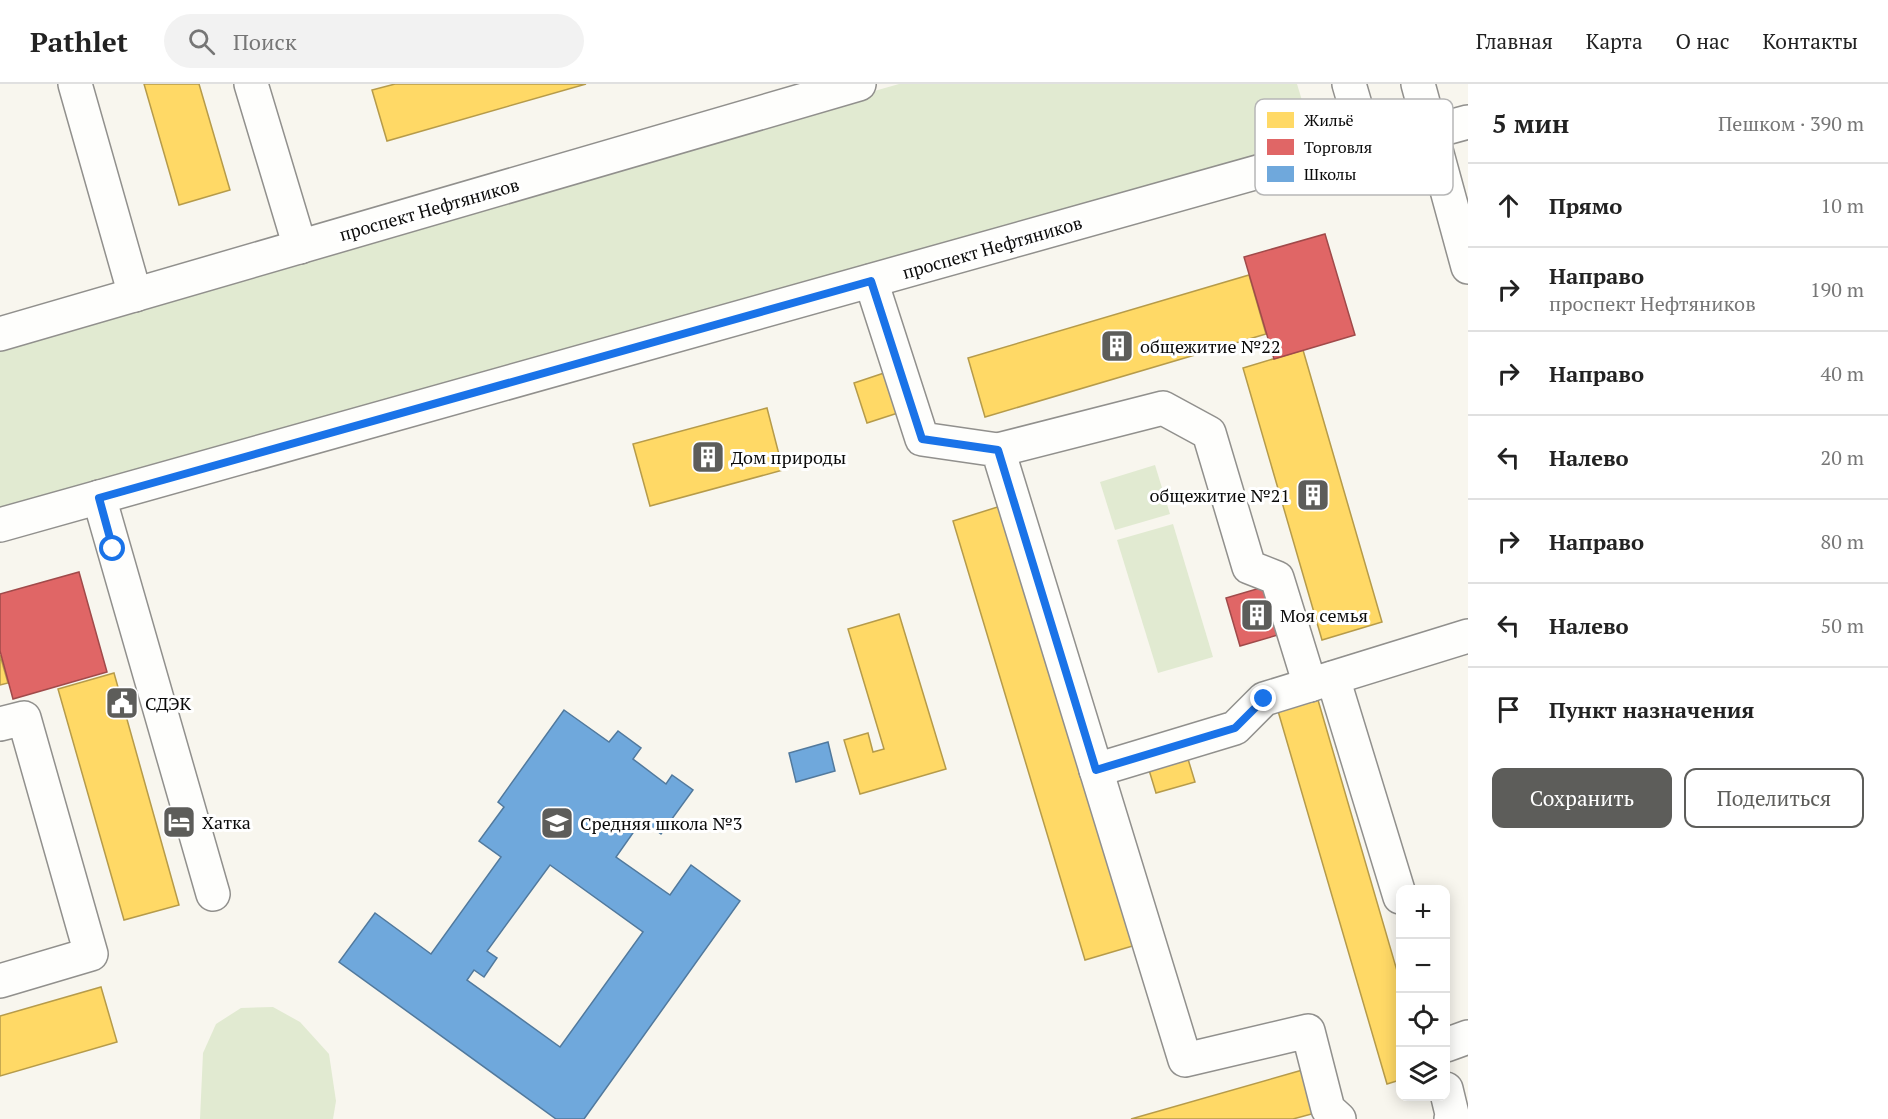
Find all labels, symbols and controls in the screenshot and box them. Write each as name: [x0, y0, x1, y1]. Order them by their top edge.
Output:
search box: [164, 14, 584, 68]
text: Pathlet: [30, 23, 128, 60]
icon: search: [185, 25, 218, 58]
text: Поиск: [233, 27, 297, 56]
text: Главная: [1476, 27, 1553, 55]
text: Карта: [1586, 27, 1643, 55]
text: О нас: [1676, 27, 1729, 55]
text: Контакты: [1762, 27, 1858, 55]
legend: [1255, 99, 1453, 195]
text: 5 мин: [1492, 106, 1569, 140]
text: Жильё: [1304, 109, 1354, 131]
text: Пешком · 390 m: [1718, 110, 1864, 137]
text: Торговля: [1304, 136, 1372, 158]
text: Школы: [1304, 163, 1356, 185]
street label: проспект Нефтяников: [336, 172, 522, 246]
icon: ahead: [1492, 189, 1525, 222]
text: Прямо: [1549, 191, 1622, 220]
text: 10 m: [1821, 192, 1864, 219]
street label: проспект Нефтяников: [899, 210, 1085, 284]
text: Направо: [1549, 261, 1644, 290]
icon: right: [1492, 273, 1525, 306]
text: 190 m: [1810, 276, 1864, 303]
text: проспект Нефтяников: [1549, 290, 1756, 317]
building icon: общежитие №22: [1099, 328, 1135, 364]
place label: общежитие №22: [1140, 334, 1280, 358]
icon: right: [1492, 357, 1525, 390]
text: Направо: [1549, 359, 1644, 388]
text: 40 m: [1821, 360, 1864, 387]
building icon: Дом природы: [690, 439, 726, 475]
icon: left: [1492, 441, 1525, 474]
text: Налево: [1549, 443, 1629, 472]
text: 20 m: [1821, 444, 1864, 471]
place label: Дом природы: [731, 445, 846, 469]
building icon: общежитие №21: [1295, 477, 1331, 513]
place label: общежитие №21: [1150, 483, 1290, 507]
icon: right: [1492, 525, 1525, 558]
text: Направо: [1549, 527, 1644, 556]
text: 80 m: [1821, 528, 1864, 555]
route start: [99, 535, 125, 561]
building icon: Моя семья: [1239, 597, 1275, 633]
place label: Моя семья: [1280, 603, 1368, 627]
icon: left: [1492, 609, 1525, 642]
text: Налево: [1549, 611, 1629, 640]
text: 50 m: [1821, 612, 1864, 639]
public building icon: СДЭК: [104, 685, 140, 721]
route end: [1250, 685, 1276, 711]
place label: СДЭК: [145, 691, 192, 715]
icon: arrive: [1492, 693, 1525, 726]
text: Пункт назначения: [1549, 695, 1754, 724]
button: Сохранить: [1492, 768, 1672, 828]
button: Поделиться: [1684, 768, 1864, 828]
hotel icon: Хатка: [161, 804, 197, 840]
school or university icon: Средняя школа №3: [539, 805, 575, 841]
place label: Хатка: [202, 810, 251, 834]
place label: Средняя школа №3: [580, 811, 742, 835]
map controls: [1396, 885, 1450, 1101]
button: +: [1396, 885, 1450, 939]
button: −: [1396, 939, 1450, 993]
button: locate: [1396, 993, 1450, 1047]
button: layers: [1396, 1047, 1450, 1101]

